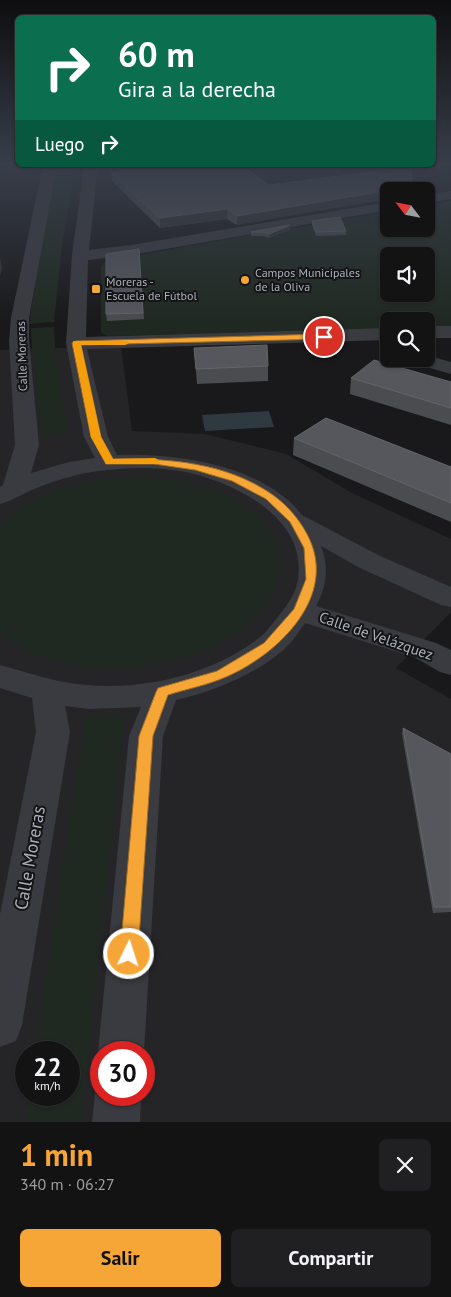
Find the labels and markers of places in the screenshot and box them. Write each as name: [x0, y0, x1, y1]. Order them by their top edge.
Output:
place label: Campos Municipales de la Oliva: [255, 265, 360, 294]
place label: Moreras - Escuela de Fútbol: [106, 274, 198, 303]
marker: Campos Municipales de la Oliva: [239, 274, 251, 286]
marker: Moreras - Escuela de Fútbol: [90, 283, 102, 295]
pin: [303, 316, 345, 358]

